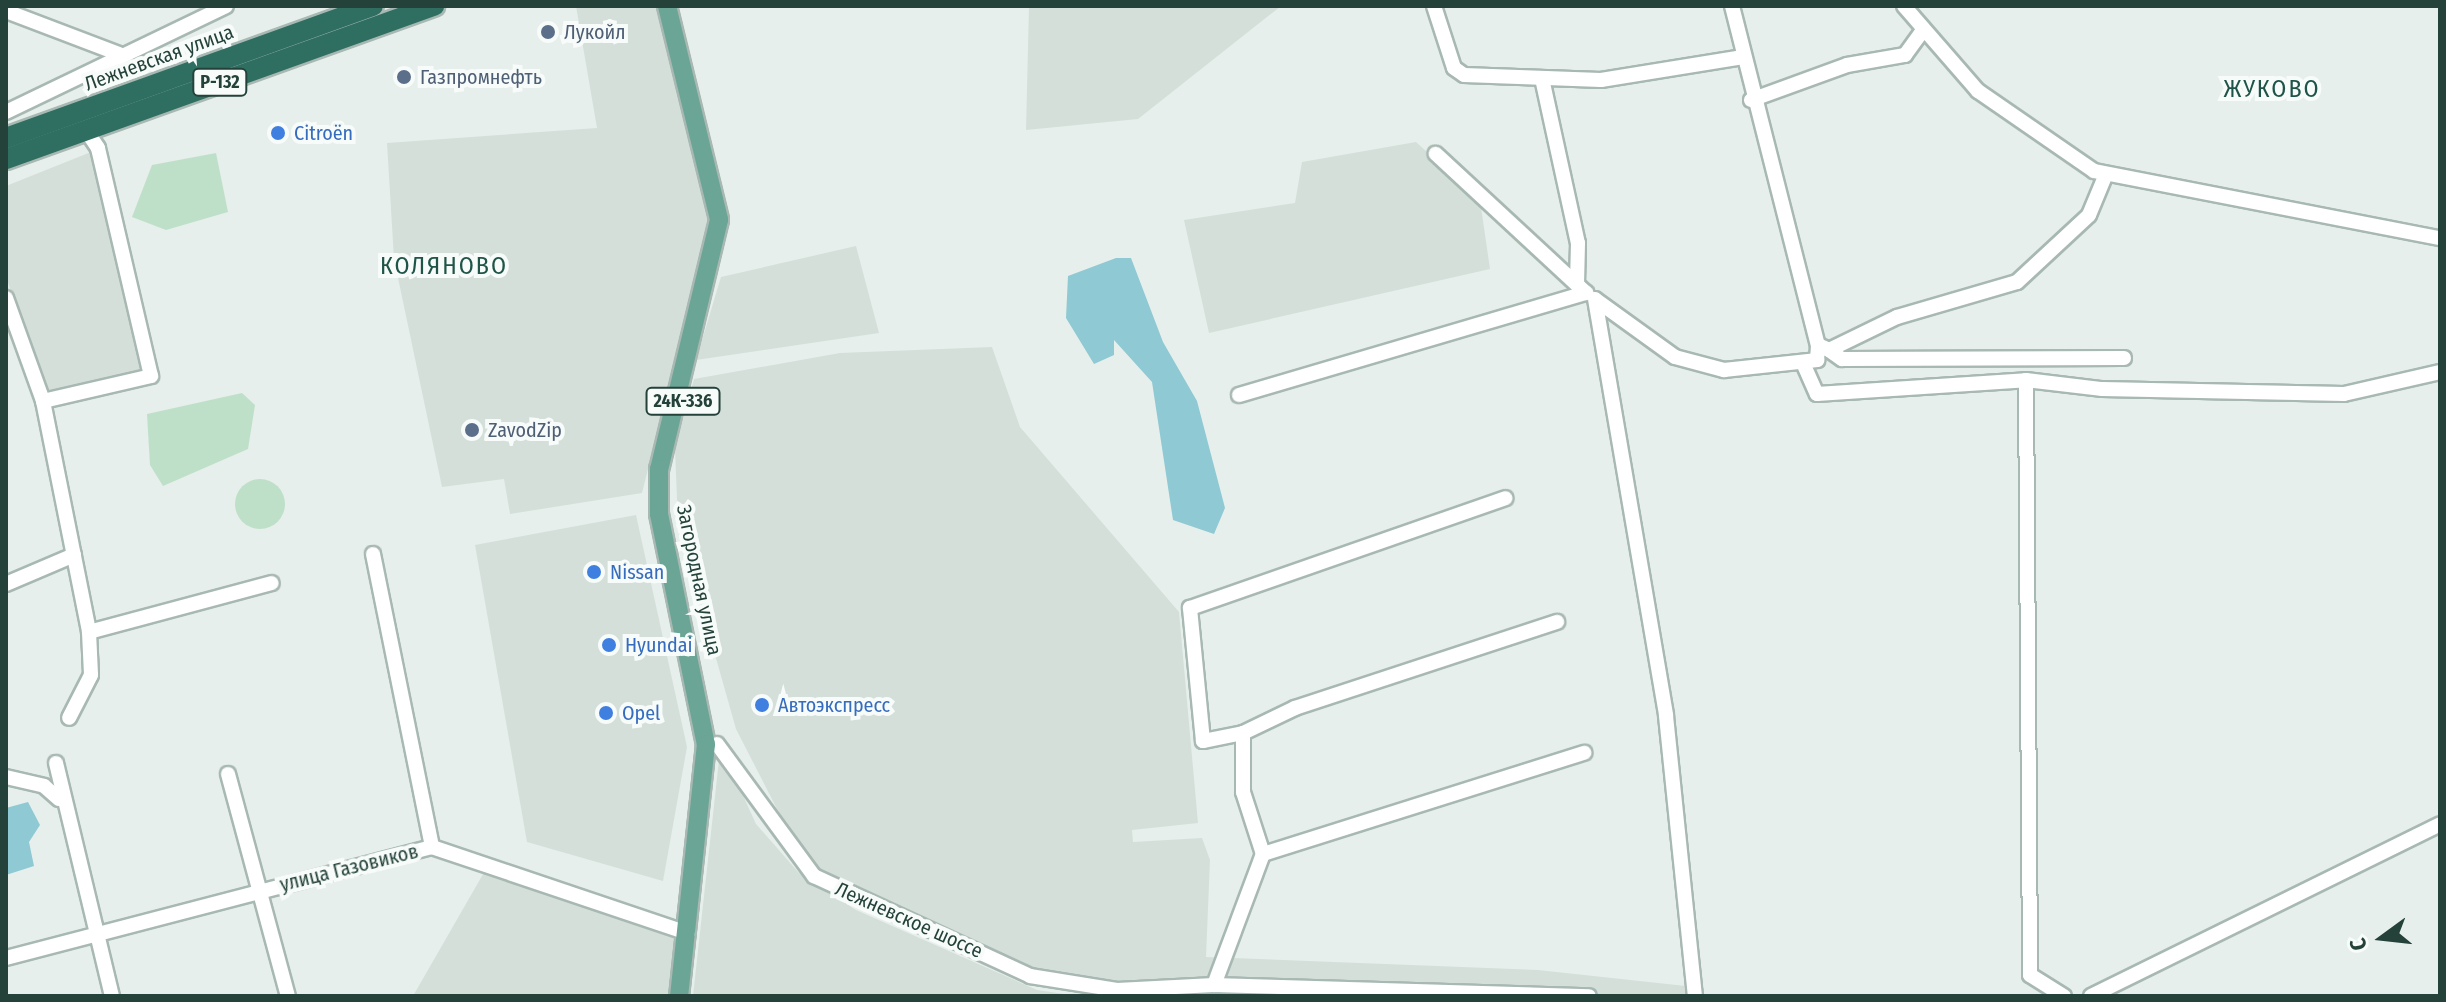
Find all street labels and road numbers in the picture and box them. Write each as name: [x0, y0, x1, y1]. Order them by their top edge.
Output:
street label: Лежневская улица: [81, 20, 237, 96]
road number: Р-132: [192, 68, 248, 96]
road number: 24К-336: [645, 387, 721, 415]
street label: Загородная улица: [671, 503, 727, 657]
street label: улица Газовиков: [277, 839, 421, 897]
street label: Лежневское шоссе: [832, 877, 986, 963]

